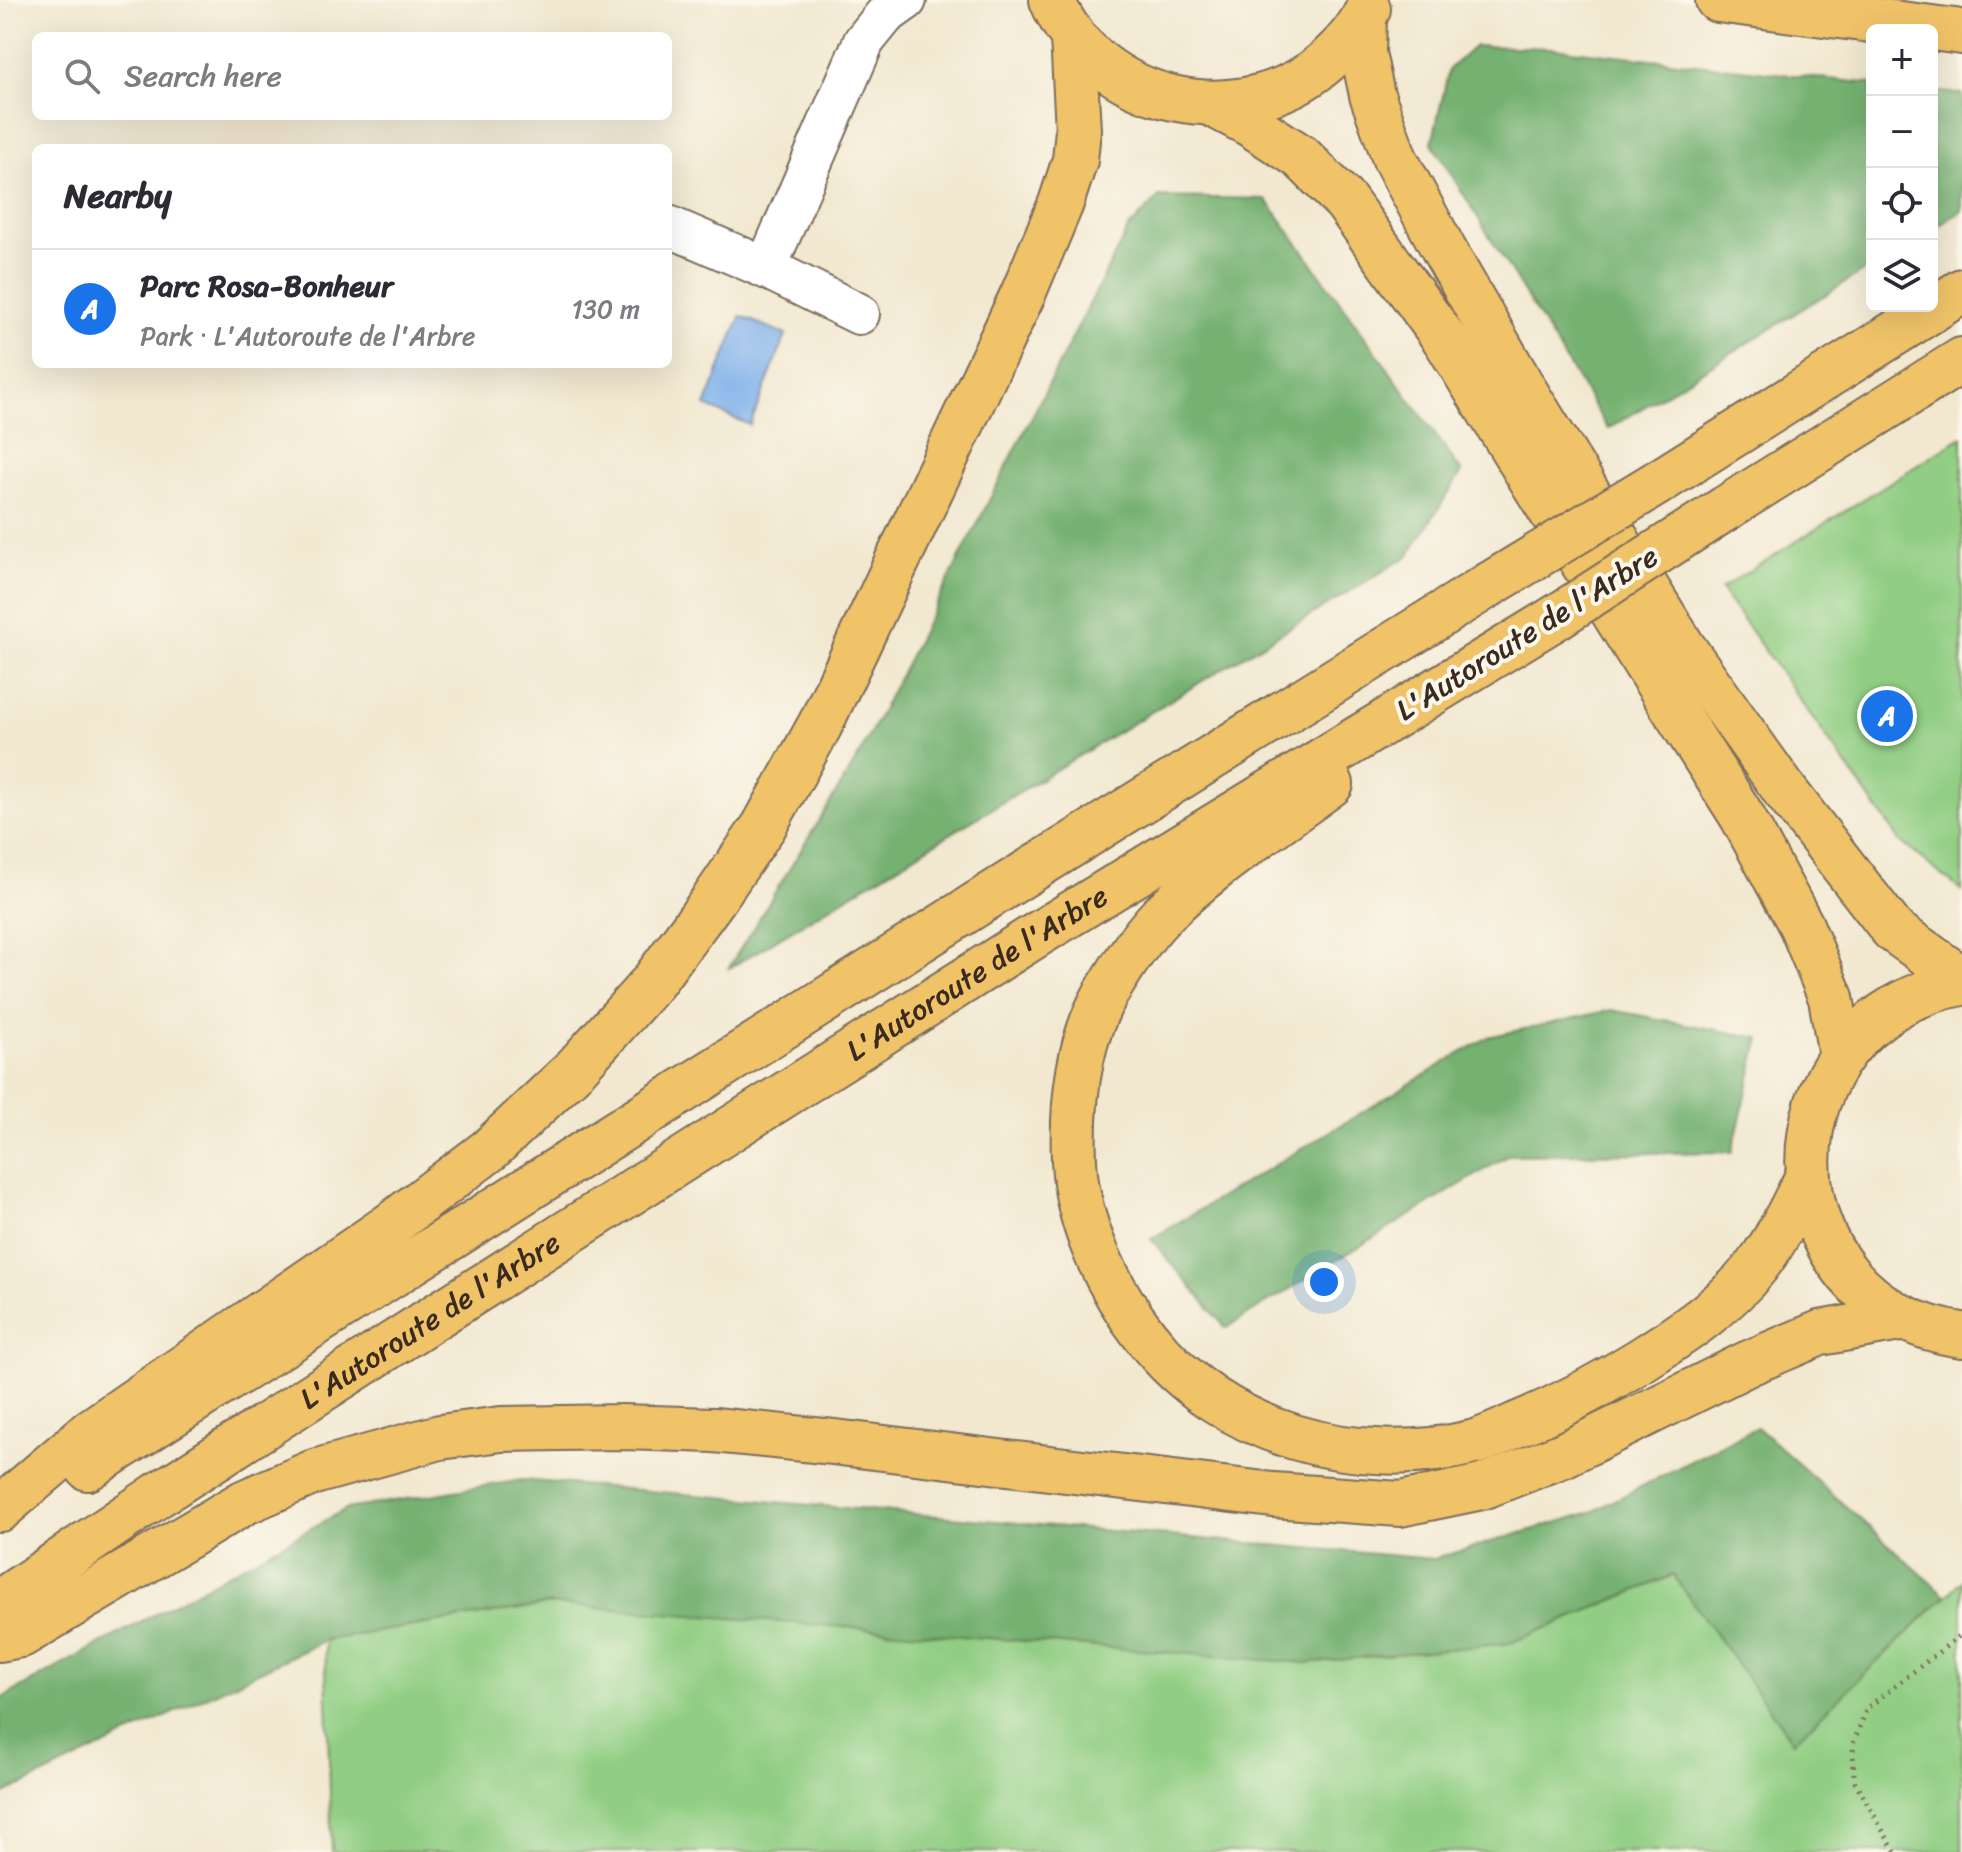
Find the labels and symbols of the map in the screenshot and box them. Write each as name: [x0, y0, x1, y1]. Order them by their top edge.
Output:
street label: L'Autoroute de l'Arbre: [1385, 530, 1669, 736]
pin: A: [1861, 686, 1913, 746]
street label: L'Autoroute de l'Arbre: [835, 870, 1119, 1076]
street label: L'Autoroute de l'Arbre: [288, 1216, 572, 1425]
your location: [1304, 1262, 1344, 1302]

